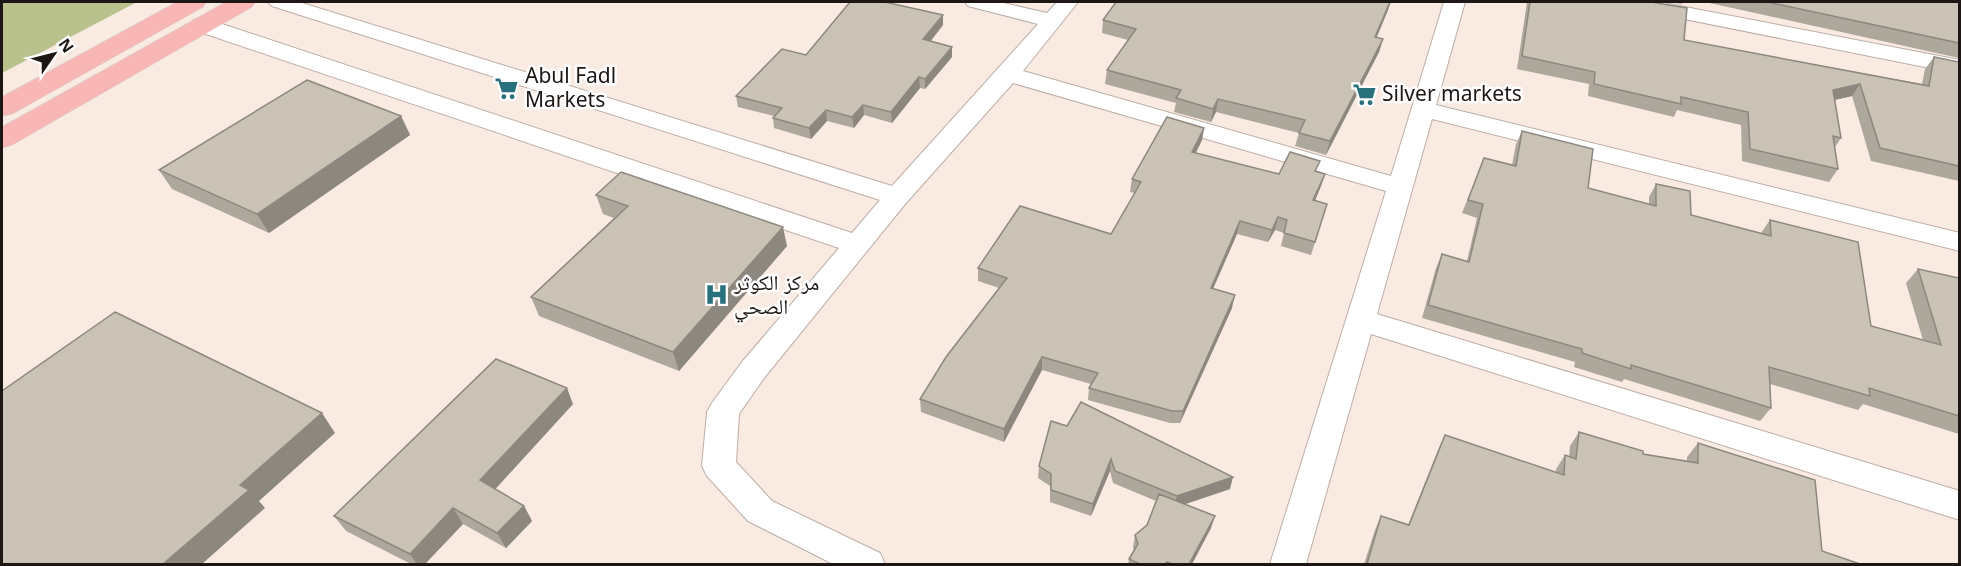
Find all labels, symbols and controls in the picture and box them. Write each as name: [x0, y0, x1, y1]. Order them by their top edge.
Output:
north arrow: [24, 24, 84, 84]
text: N: [54, 34, 79, 57]
place label: Abul Fadl Markets: [525, 61, 616, 113]
supermarket icon: Abul Fadl Markets: [494, 75, 520, 101]
place label: Silver markets: [1382, 79, 1522, 107]
supermarket icon: Silver markets: [1351, 81, 1377, 107]
place label: مركز الكوثر الصحي: [733, 268, 819, 323]
hospital icon: مركز الكوثر الصحي: [703, 282, 729, 308]

